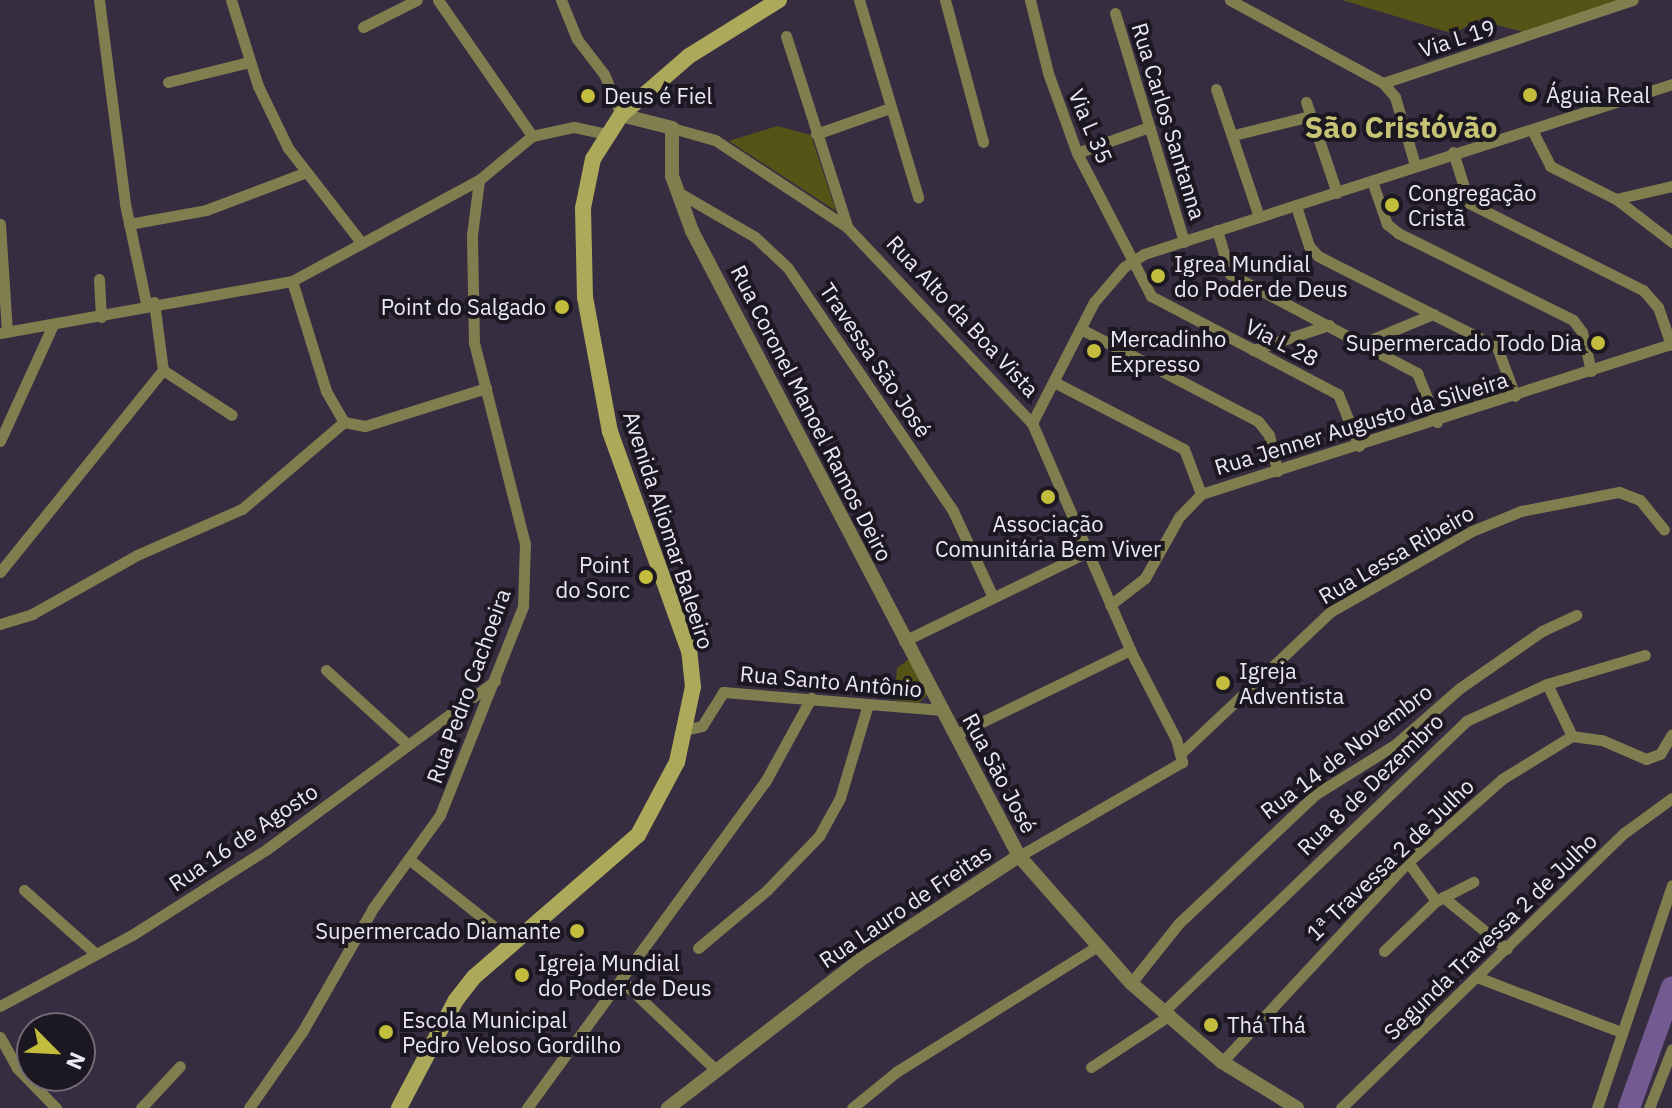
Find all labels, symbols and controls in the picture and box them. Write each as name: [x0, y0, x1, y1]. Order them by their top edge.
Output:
street label: Via L 19: [1416, 13, 1498, 63]
street label: Rua Carlos Santanna: [1126, 19, 1212, 223]
place label: Águia Real: [1546, 82, 1650, 108]
place label: Deus é Fiel: [604, 83, 712, 109]
street label: Via L 35: [1064, 85, 1118, 167]
marker: Águia Real: [1521, 86, 1539, 104]
marker: Deus é Fiel: [579, 87, 597, 105]
district label: São Cristóvão: [1305, 109, 1497, 145]
place label: Congregação Cristã: [1408, 179, 1537, 230]
marker: Congregação Cristã: [1383, 196, 1401, 214]
street label: Rua Alto da Boa Vista: [881, 230, 1045, 402]
place label: Igrea Mundial do Poder de Deus: [1174, 250, 1348, 302]
street label: Rua Coronel Manoel Ramos Deiro: [726, 260, 898, 566]
marker: Igrea Mundial do Poder de Deus: [1149, 267, 1167, 285]
street label: Travessa São José: [815, 278, 937, 442]
place label: Point do Salgado: [381, 294, 546, 320]
marker: Point do Salgado: [553, 298, 571, 316]
street label: Via L 28: [1241, 312, 1323, 372]
place label: Mercadinho Expresso: [1110, 325, 1226, 376]
place label: Supermercado Todo Dia: [1346, 330, 1582, 356]
marker: Supermercado Todo Dia: [1589, 334, 1607, 352]
marker: Mercadinho Expresso: [1085, 342, 1103, 360]
street label: Rua Jenner Augusto da Silveira: [1211, 366, 1511, 480]
street label: Avenida Aliomar Baleeiro: [618, 408, 720, 652]
marker: Associação Comunitária Bem Viver: [1039, 488, 1057, 506]
street label: Rua Lessa Ribeiro: [1314, 499, 1478, 609]
place label: Associação Comunitária Bem Viver: [935, 510, 1161, 562]
place label: Point do Sorc: [556, 551, 630, 602]
marker: Point do Sorc: [637, 568, 655, 586]
street label: Rua Pedro Cachoeira: [420, 585, 516, 787]
place label: Igreja Adventista: [1239, 657, 1344, 708]
street label: Rua Santo Antônio: [739, 660, 923, 702]
marker: Igreja Adventista: [1214, 674, 1232, 692]
street label: Rua 14 de Novembro: [1255, 678, 1437, 824]
street label: Rua 8 de Dezembro: [1291, 707, 1449, 861]
street label: Rua São José: [957, 709, 1043, 837]
street label: 1ª Travessa 2 de Julho: [1301, 772, 1479, 946]
street label: Rua 16 de Agosto: [164, 778, 322, 896]
street label: Segunda Travessa 2 de Julho: [1378, 827, 1602, 1045]
street label: Rua Lauro de Freitas: [814, 839, 996, 973]
place label: Supermercado Diamante: [315, 918, 561, 944]
marker: Supermercado Diamante: [568, 922, 586, 940]
place label: Igreja Mundial do Poder de Deus: [538, 949, 712, 1000]
marker: Igreja Mundial do Poder de Deus: [513, 966, 531, 984]
place label: Escola Municipal Pedro Veloso Gordilho: [402, 1006, 621, 1058]
north arrow: [16, 1012, 96, 1092]
place label: Thá Thá: [1227, 1012, 1306, 1038]
marker: Thá Thá: [1202, 1016, 1220, 1034]
marker: Escola Municipal Pedro Veloso Gordilho: [377, 1023, 395, 1041]
text: N: [60, 1048, 93, 1074]

